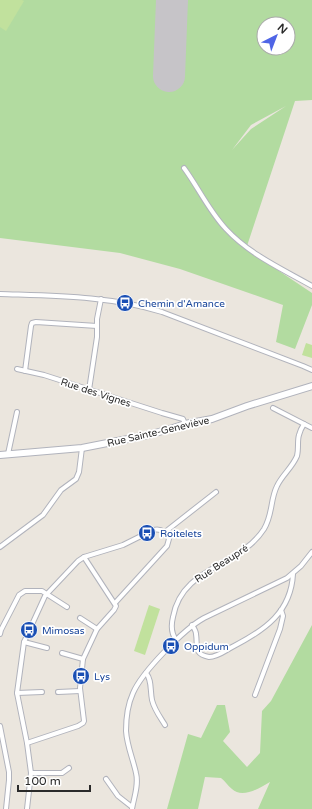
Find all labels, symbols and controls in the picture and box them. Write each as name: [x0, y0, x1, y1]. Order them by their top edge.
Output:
north arrow: [256, 16, 296, 56]
text: N: [275, 21, 290, 37]
bus stop icon: Chemin d'Amance: [115, 293, 135, 313]
place label: Chemin d'Amance: [138, 298, 225, 310]
street label: Rue des Vignes: [59, 376, 132, 410]
street label: Rue Sainte-Geneviève: [106, 414, 211, 450]
bus stop icon: Roitelets: [137, 523, 157, 543]
place label: Roitelets: [160, 528, 202, 540]
street label: Rue Beaupré: [193, 542, 251, 586]
bus stop icon: Mimosas: [19, 620, 39, 640]
place label: Mimosas: [42, 625, 85, 637]
bus stop icon: Oppidum: [161, 636, 181, 656]
place label: Oppidum: [184, 641, 229, 653]
bus stop icon: Lys: [71, 666, 91, 686]
place label: Lys: [94, 671, 110, 683]
scale bar: [18, 767, 90, 793]
text: 100 m: [24, 774, 61, 788]

